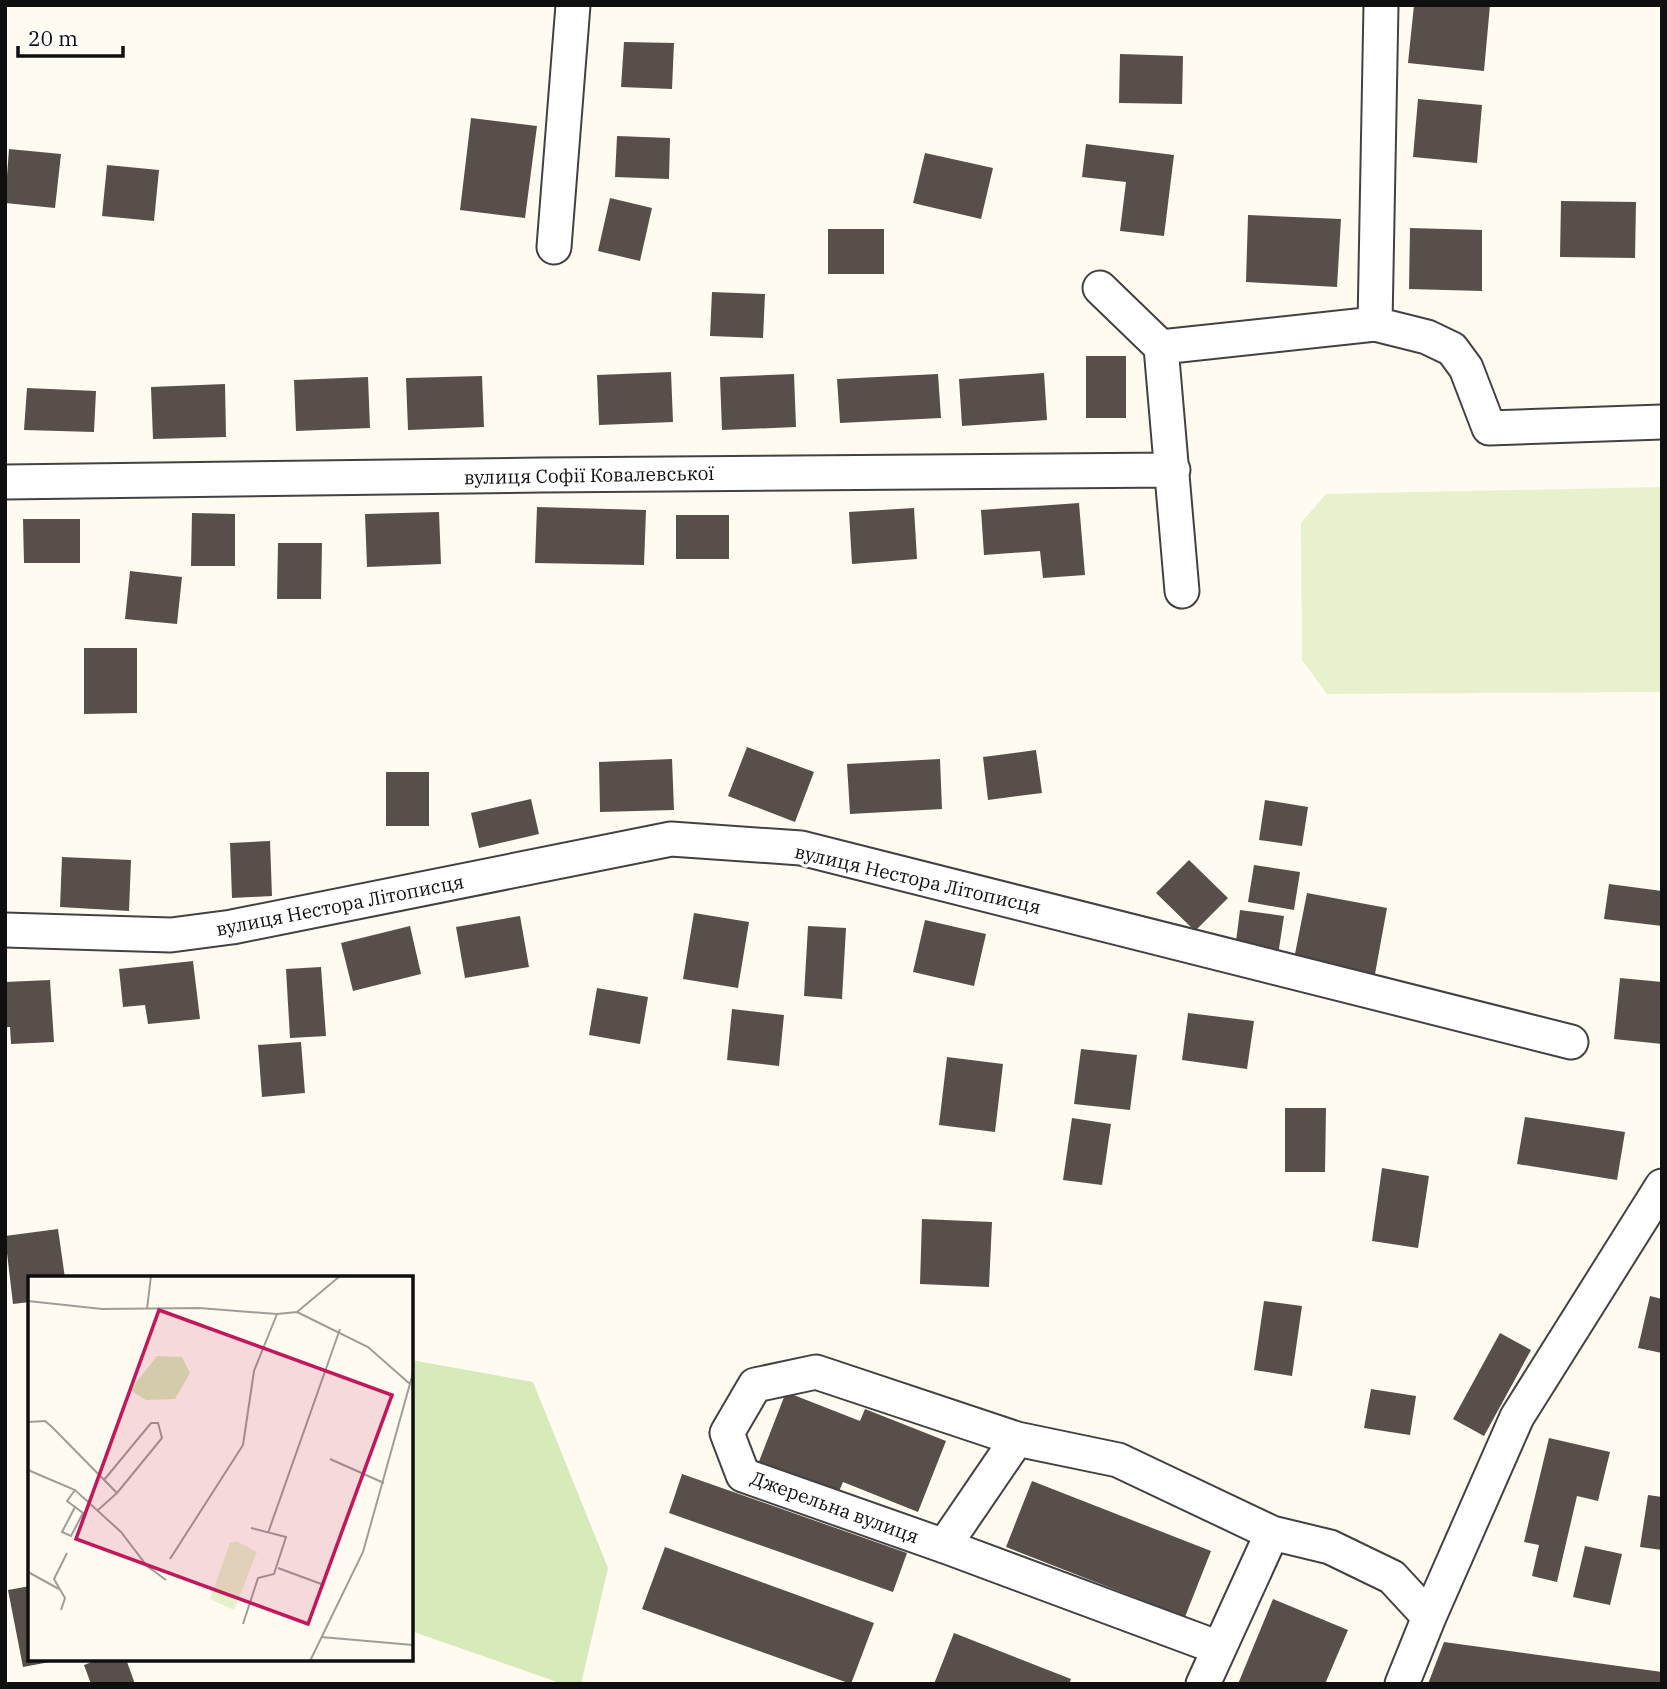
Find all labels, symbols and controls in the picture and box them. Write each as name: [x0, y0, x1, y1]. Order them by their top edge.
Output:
scale bar: [18, 14, 122, 58]
text: 20 m: [28, 24, 78, 52]
street label: вулиця Софії Ковалевської: [464, 461, 714, 489]
street label: вулиця Нестора Літописця: [792, 839, 1044, 919]
street label: вулиця Нестора Літописця: [214, 869, 466, 941]
inset map: [28, 1276, 413, 1661]
street label: Джерельна вулиця: [748, 1465, 922, 1549]

